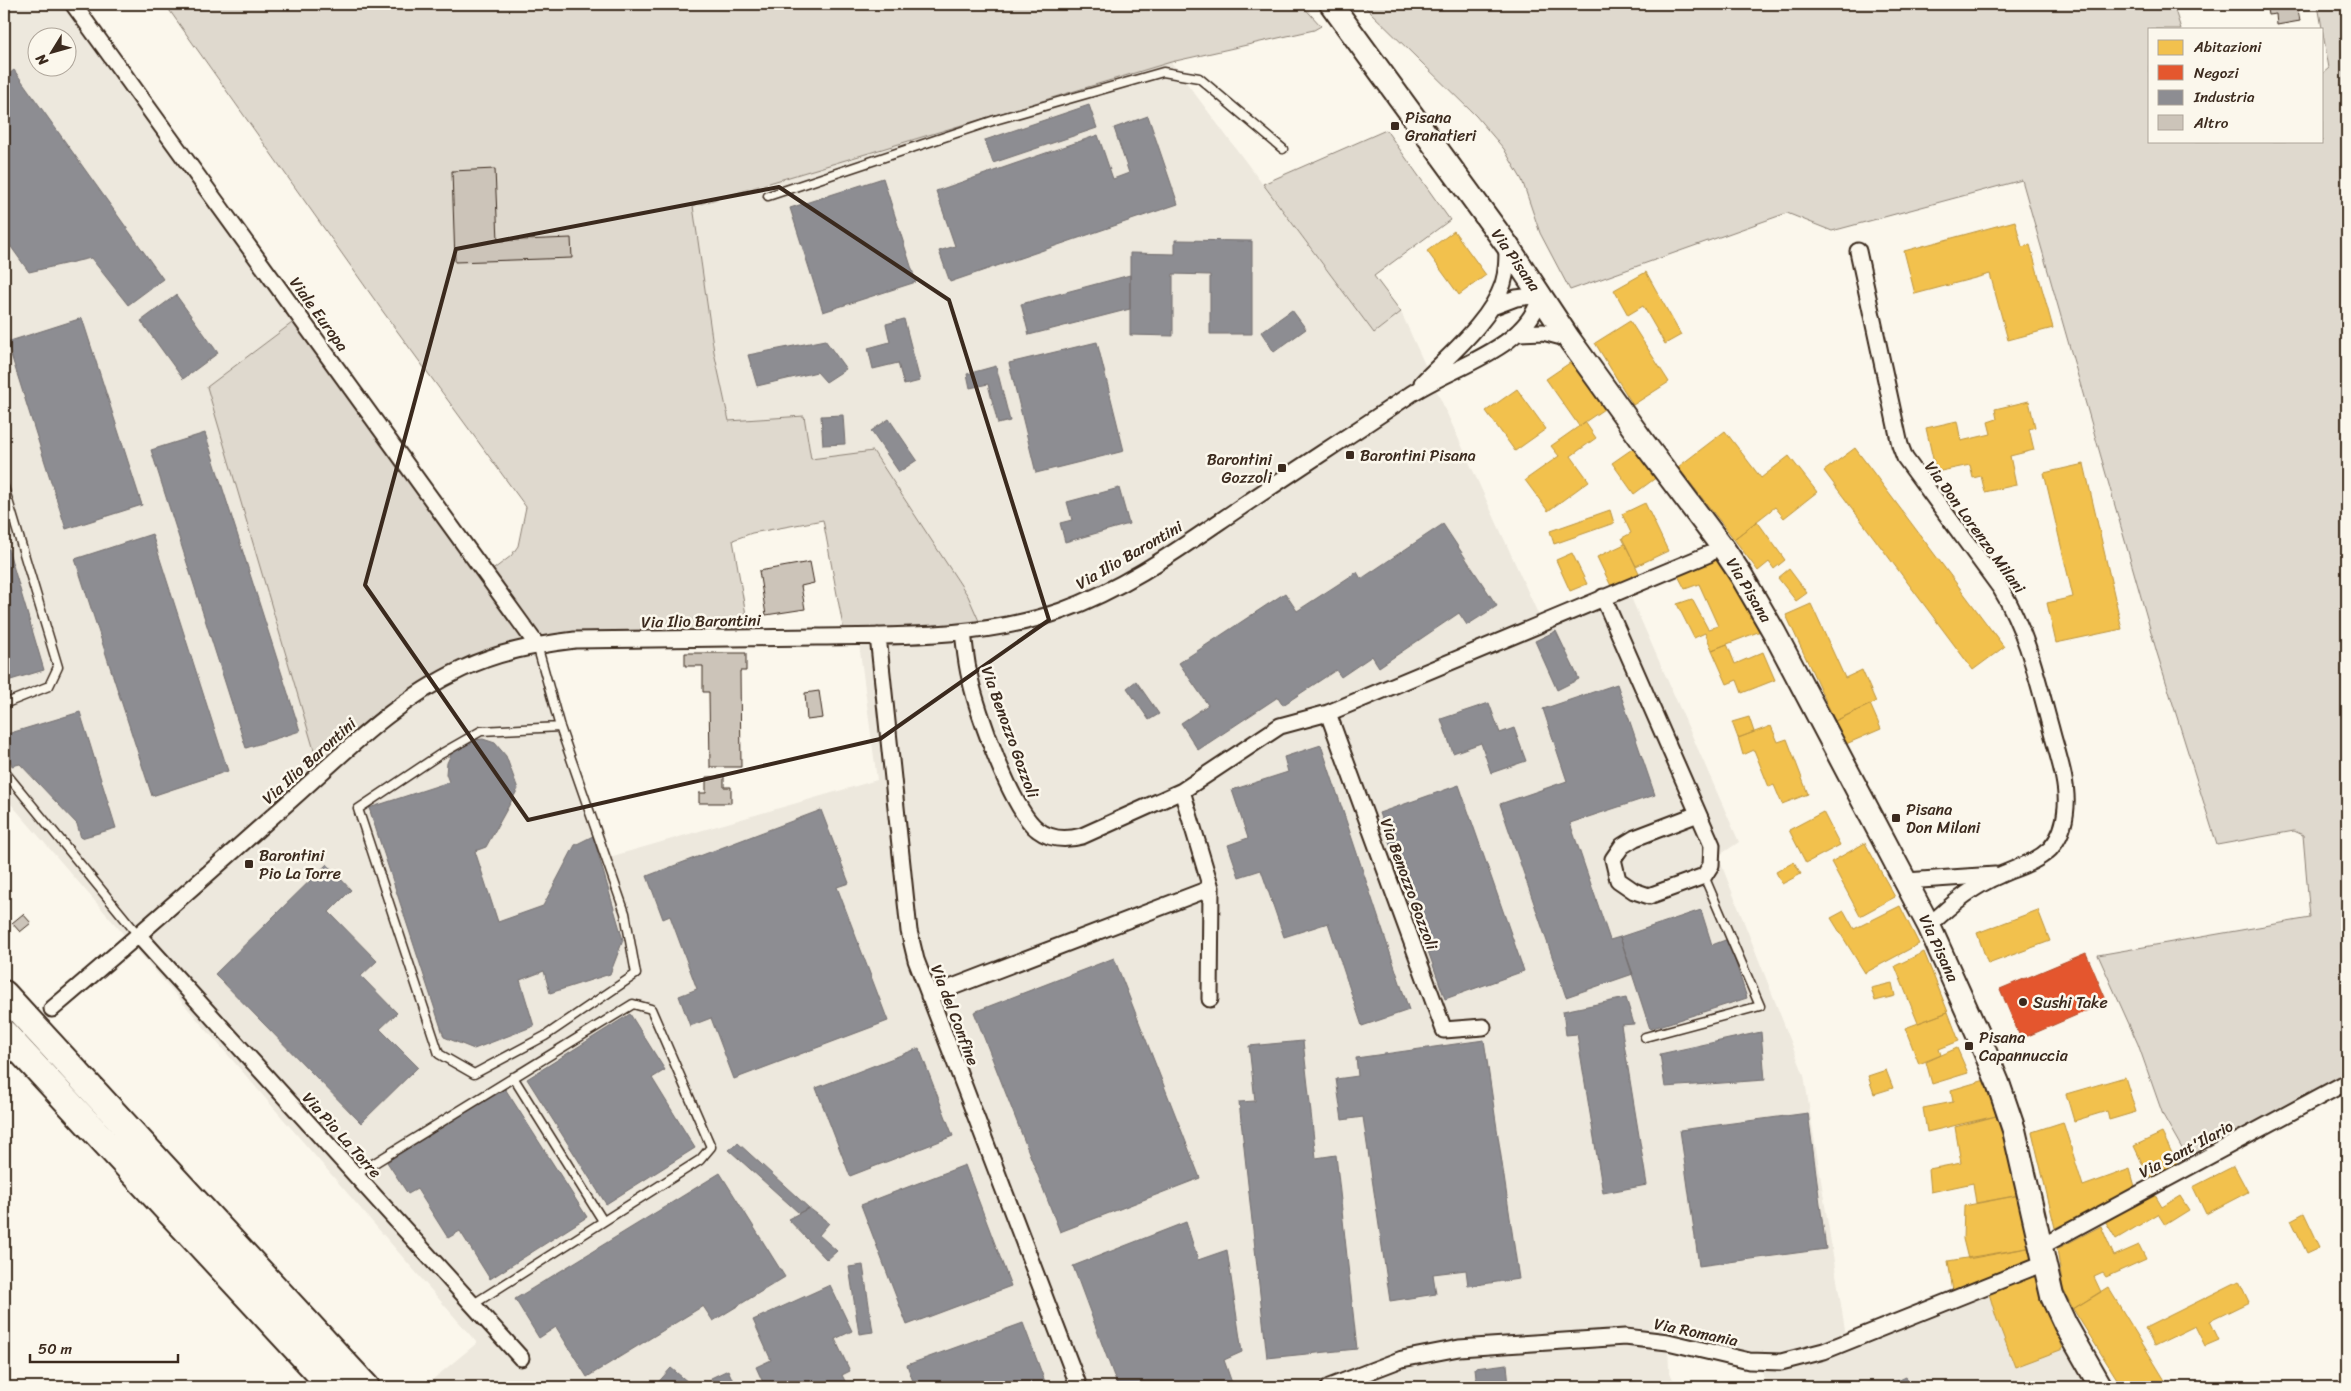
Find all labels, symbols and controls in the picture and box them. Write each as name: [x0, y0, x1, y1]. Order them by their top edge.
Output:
north arrow: [28, 28, 78, 78]
legend: [2148, 28, 2324, 142]
text: Abitazioni: [2193, 34, 2262, 60]
text: N: [29, 48, 56, 72]
text: Negozi: [2194, 60, 2239, 86]
text: Industria: [2193, 84, 2255, 110]
place label: Pisana Granatieri: [1405, 103, 1477, 150]
text: Altro: [2193, 110, 2229, 136]
marker: Pisana Granatieri: [1389, 120, 1401, 132]
street label: Via Pisana: [1483, 222, 1549, 299]
street label: Viale Europa: [282, 270, 356, 358]
place label: Barontini Pisana: [1360, 441, 1476, 470]
place label: Barontini Gozzoli: [1207, 445, 1273, 492]
marker: Barontini Pisana: [1344, 449, 1356, 461]
street label: Via Don Lorenzo Milani: [1917, 454, 2034, 600]
marker: Barontini Gozzoli: [1276, 462, 1288, 474]
street label: Via Ilio Barontini: [1070, 512, 1188, 597]
street label: Via Pisana: [1718, 552, 1780, 629]
street label: Via Ilio Barontini: [641, 605, 762, 637]
street label: Via Benozzo Gozzoli: [973, 662, 1048, 803]
street label: Via Ilio Barontini: [255, 710, 364, 812]
place label: Pisana Don Milani: [1906, 795, 1981, 842]
marker: Pisana Don Milani: [1890, 812, 1902, 824]
street label: Via Benozzo Gozzoli: [1372, 814, 1447, 955]
place label: Barontini Pio La Torre: [259, 841, 341, 888]
marker: Barontini Pio La Torre: [243, 858, 255, 870]
street label: Via Pisana: [1911, 909, 1968, 988]
street label: Via del Confine: [922, 960, 988, 1070]
place label: Sushi Take: [2033, 988, 2108, 1017]
marker: Sushi Take: [2017, 996, 2029, 1008]
place label: Pisana Capannuccia: [1979, 1023, 2069, 1070]
marker: Pisana Capannuccia: [1963, 1040, 1975, 1052]
street label: Via Pio La Torre: [295, 1085, 389, 1185]
street label: Via Sant'Ilario: [2133, 1112, 2239, 1186]
street label: Via Romania: [1651, 1309, 1741, 1355]
scale bar: [30, 1331, 178, 1363]
text: 50 m: [38, 1336, 73, 1362]

